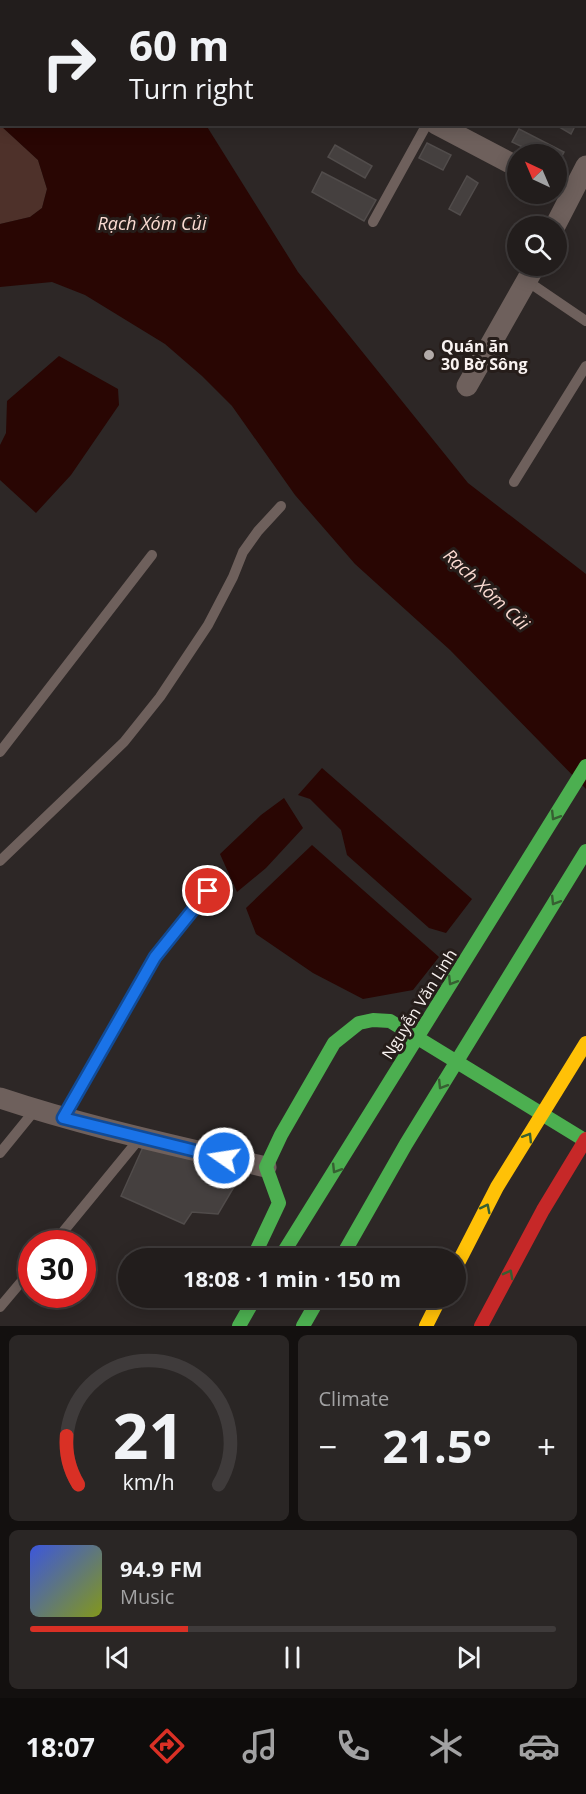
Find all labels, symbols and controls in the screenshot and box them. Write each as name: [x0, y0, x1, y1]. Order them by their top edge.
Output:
text: 60 m: [129, 16, 229, 73]
icon: right: [30, 24, 108, 102]
text: Turn right: [129, 70, 254, 107]
north arrow: [507, 144, 567, 204]
map controls: [507, 144, 567, 276]
water label: Rạch Xóm Củi: [97, 211, 207, 235]
button: search: [507, 216, 567, 276]
place label: Quán ăn 30 Bờ Sông: [441, 335, 528, 375]
marker: Quán ăn 30 Bờ Sông: [422, 348, 436, 362]
water label: Rạch Xóm Củi: [439, 543, 535, 635]
one-way arrow: [551, 810, 563, 820]
pin: [182, 865, 233, 916]
icon: arrive: [191, 874, 224, 907]
one-way arrow: [551, 895, 563, 905]
street label: Nguyễn Văn Linh: [376, 945, 462, 1063]
one-way arrow: [449, 975, 460, 986]
one-way arrow: [438, 1078, 449, 1089]
position arrow: [192, 1126, 256, 1190]
one-way arrow: [520, 1133, 532, 1143]
one-way arrow: [331, 1163, 343, 1173]
one-way arrow: [479, 1204, 490, 1214]
speed limit sign: 30: [18, 1230, 96, 1308]
text: 18:08 · 1 min · 150 m: [183, 1263, 401, 1293]
one-way arrow: [502, 1270, 513, 1281]
text: Climate: [319, 1385, 389, 1412]
text: 21: [113, 1392, 184, 1477]
text: 21.5°: [383, 1415, 492, 1476]
text: −: [319, 1424, 337, 1469]
text: +: [537, 1424, 556, 1469]
text: km/h: [123, 1467, 175, 1496]
text: 94.9 FM: [120, 1553, 203, 1583]
text: Music: [120, 1583, 174, 1610]
icon: previous: [101, 1641, 134, 1674]
icon: pause: [276, 1641, 309, 1674]
icon: next: [452, 1641, 485, 1674]
icon: directions: [146, 1725, 188, 1767]
icon: music: [239, 1725, 281, 1767]
icon: phone: [332, 1725, 374, 1767]
icon: climate: [425, 1725, 467, 1767]
icon: car: [518, 1725, 560, 1767]
text: 18:07: [26, 1728, 95, 1765]

